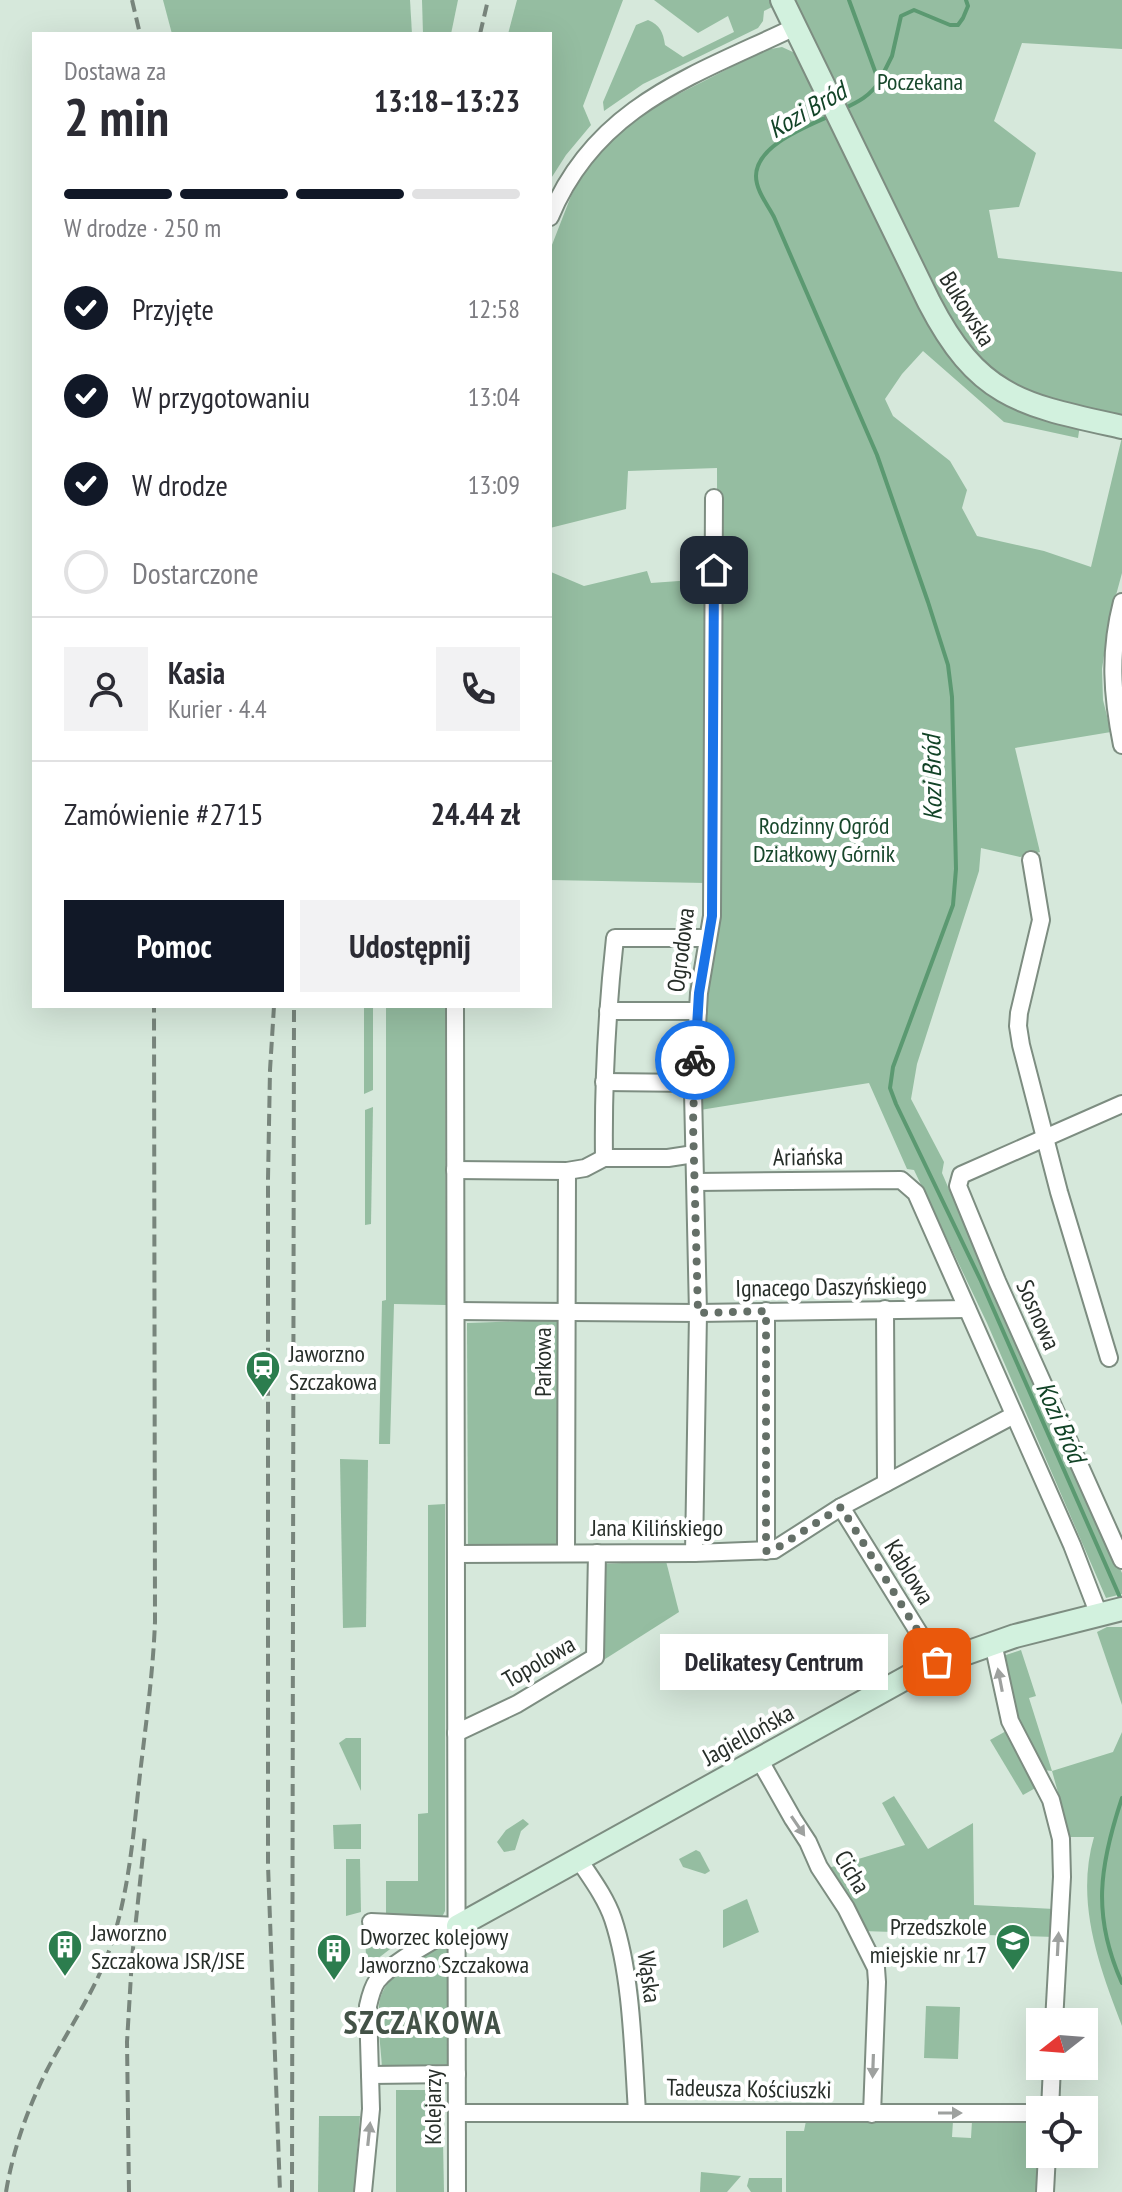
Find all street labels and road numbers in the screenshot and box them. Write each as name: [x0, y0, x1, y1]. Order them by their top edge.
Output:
street label: Bukowska: [933, 266, 1002, 352]
street label: Ogrodowa: [660, 906, 701, 994]
street label: Ariańska: [773, 1140, 843, 1173]
street label: Ignacego Daszyńskiego: [735, 1269, 927, 1304]
street label: Sosnowa: [1009, 1275, 1068, 1355]
street label: Parkowa: [527, 1327, 558, 1397]
street label: Jana Kilińskiego: [590, 1512, 723, 1543]
street label: Kablowa: [878, 1533, 941, 1610]
street label: Topolowa: [497, 1628, 581, 1695]
street label: Jagiellońska: [696, 1697, 799, 1773]
street label: Cicha: [828, 1845, 877, 1899]
street label: Wąska: [631, 1949, 668, 2005]
street label: Kolejarzy: [417, 2069, 448, 2145]
street label: Tadeusza Kościuszki: [666, 2072, 832, 2105]

